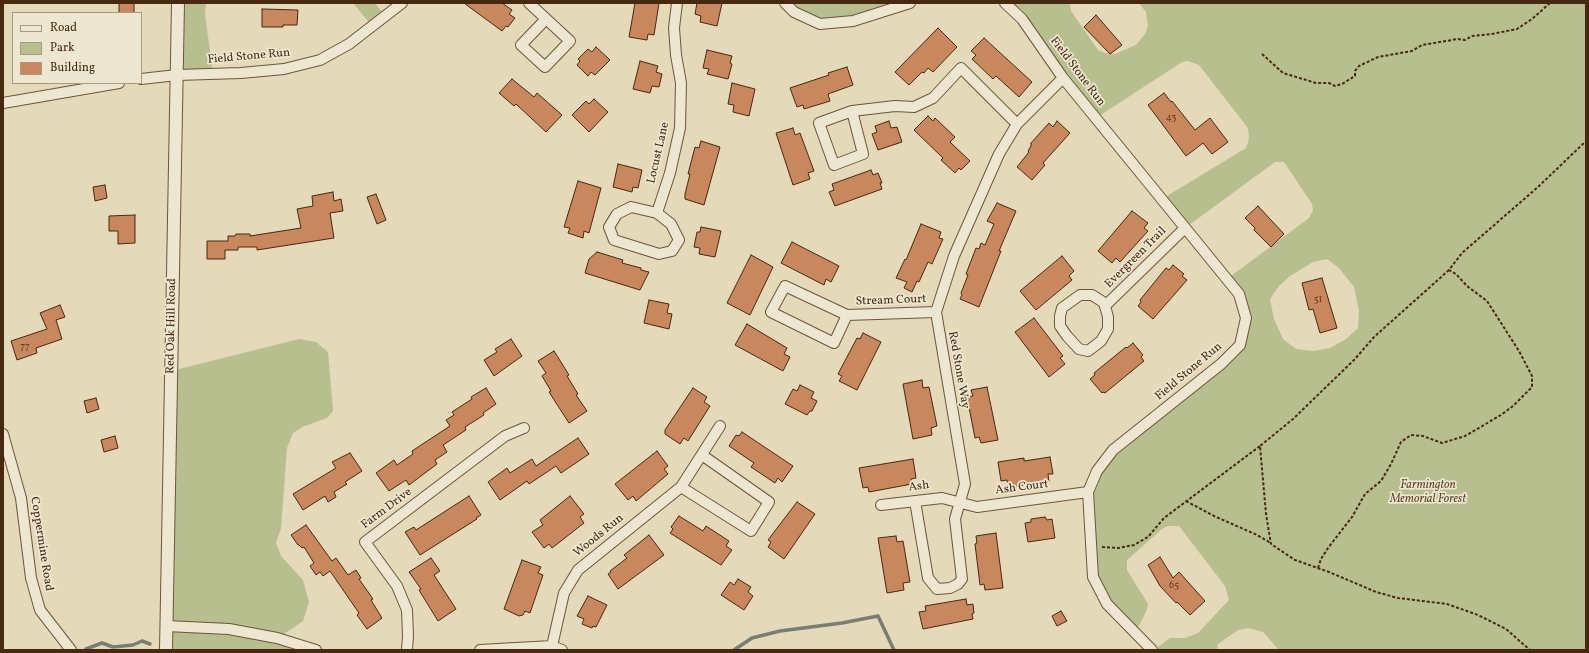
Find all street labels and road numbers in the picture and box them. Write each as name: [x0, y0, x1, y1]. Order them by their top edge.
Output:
street label: Field Stone Run: [1046, 35, 1108, 109]
street label: Field Stone Run: [207, 46, 291, 68]
street label: Locust Lane: [645, 121, 673, 185]
street label: Evergreen Trail: [1102, 224, 1170, 292]
street label: Red Oak Hill Road: [164, 278, 180, 374]
street label: Stream Court: [855, 293, 927, 309]
street label: Red Stone Way: [944, 330, 972, 410]
street label: Field Stone Run: [1153, 340, 1225, 404]
street label: Ash Court: [995, 478, 1049, 498]
street label: Ash: [908, 479, 930, 495]
street label: Farm Drive: [359, 485, 415, 533]
street label: Coppermine Road: [26, 496, 56, 592]
street label: Woods Run: [571, 511, 627, 561]

